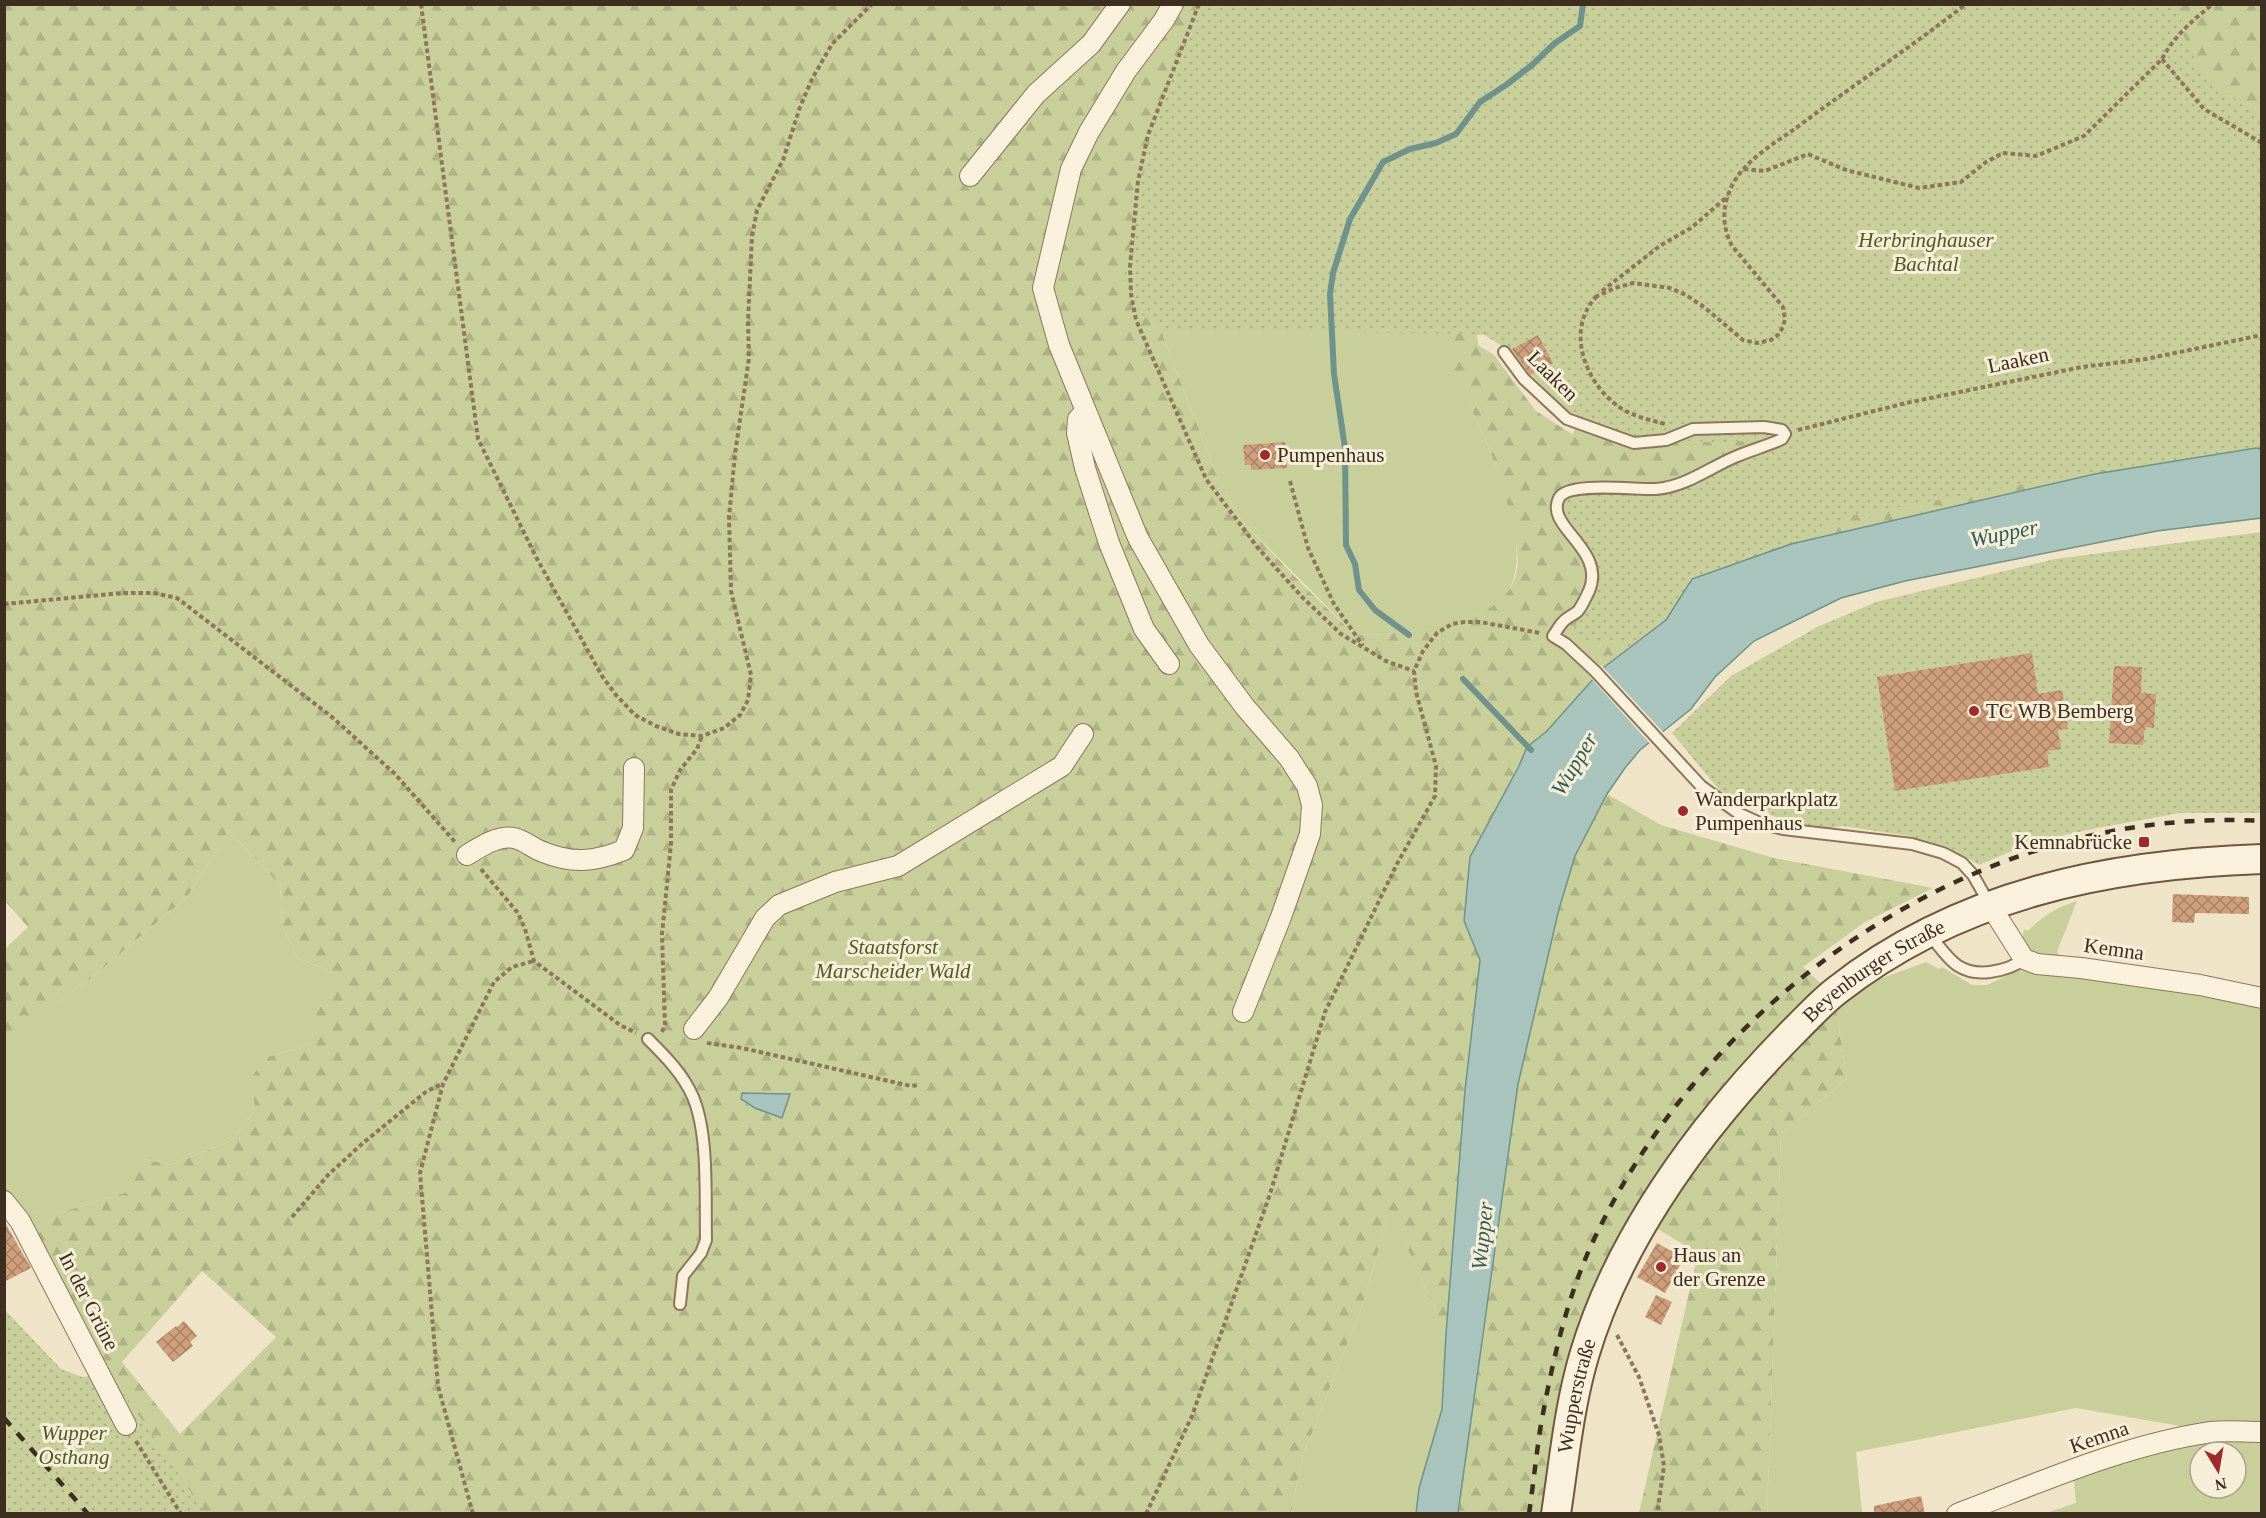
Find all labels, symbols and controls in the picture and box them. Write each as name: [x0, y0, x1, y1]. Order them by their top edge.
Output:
park label: Herbringhauser Bachtal: [1857, 228, 1994, 276]
street label: Laaken: [1985, 342, 2051, 378]
street label: Laaken: [1523, 346, 1584, 407]
place label: Pumpenhaus: [1277, 443, 1384, 467]
marker: Pumpenhaus: [1258, 448, 1272, 462]
water label: Wupper: [1968, 514, 2040, 552]
place label: TC WB Bemberg: [1986, 699, 2134, 723]
marker: TC WB Bemberg: [1967, 704, 1981, 718]
water label: Wupper: [1546, 728, 1603, 800]
place label: Wanderparkplatz Pumpenhaus: [1695, 787, 1838, 835]
marker: Wanderparkplatz Pumpenhaus: [1676, 804, 1690, 818]
place label: Kemnabrücke: [2014, 830, 2132, 854]
marker: Kemnabrücke: [2137, 835, 2151, 849]
street label: Beyenburger Straße: [1798, 914, 1948, 1027]
street label: Kemna: [2082, 933, 2146, 965]
park label: Staatsforst Marscheider Wald: [815, 935, 971, 983]
water label: Wupper: [1466, 1200, 1498, 1271]
place label: Haus an der Grenze: [1673, 1243, 1766, 1291]
street label: In der Grüne: [54, 1248, 124, 1354]
marker: Haus an der Grenze: [1654, 1260, 1668, 1274]
street label: Wupperstraße: [1553, 1335, 1601, 1455]
street label: Kemna: [2066, 1416, 2132, 1458]
park label: Wupper Osthang: [38, 1421, 110, 1469]
north arrow: [2188, 1440, 2248, 1500]
text: N: [2213, 1475, 2228, 1494]

